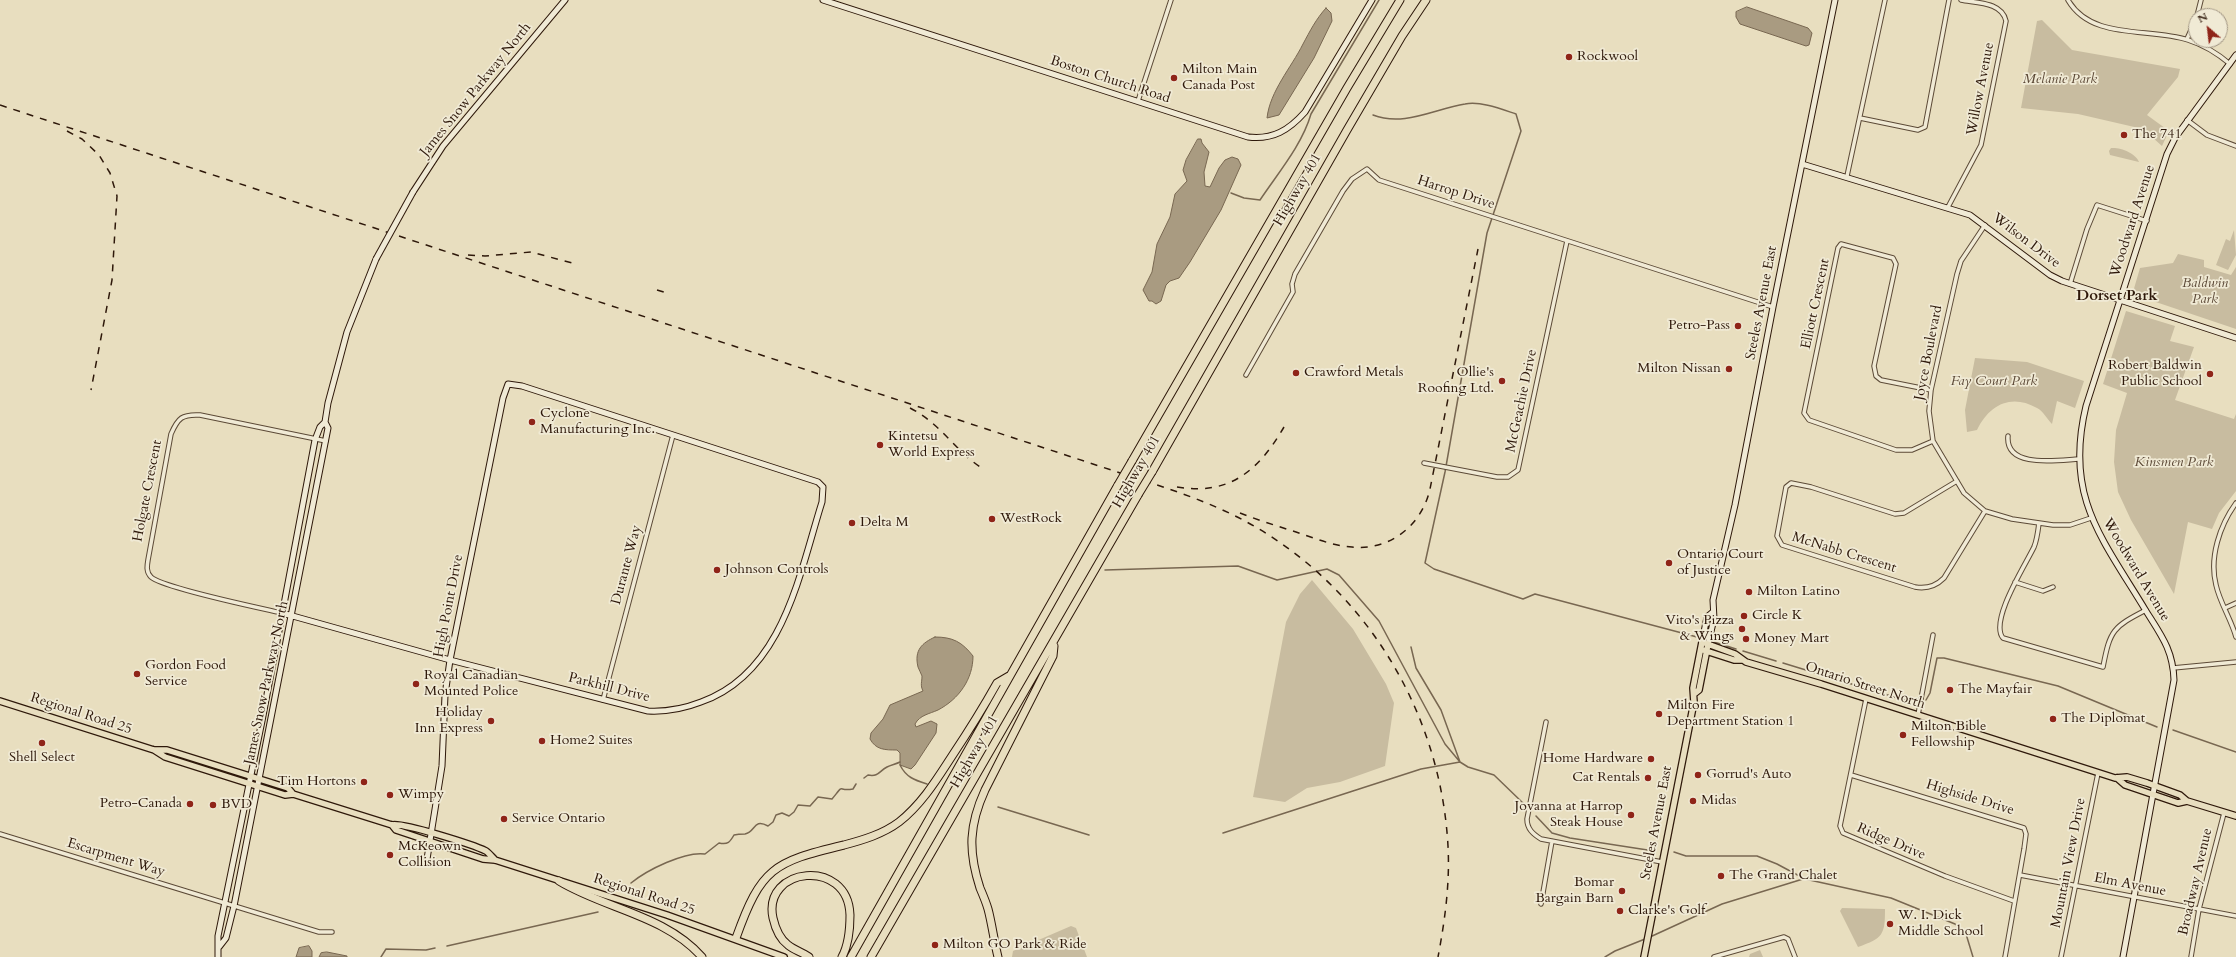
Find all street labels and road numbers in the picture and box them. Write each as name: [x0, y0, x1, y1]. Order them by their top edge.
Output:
street label: James Snow Parkway North: [417, 20, 535, 160]
street label: Willow Avenue: [1964, 41, 1998, 137]
street label: Boston Church Road: [1048, 53, 1172, 107]
street label: Highway 401: [1270, 151, 1326, 229]
street label: Woodward Avenue: [2107, 163, 2159, 279]
street label: Harrop Drive: [1415, 173, 1497, 213]
street label: Wilson Drive: [1989, 210, 2063, 272]
street label: Steeles Avenue East: [1743, 245, 1781, 361]
street label: Elliott Crescent: [1798, 257, 1834, 351]
street label: Joyce Boulevard: [1912, 304, 1946, 402]
street label: McGeachie Drive: [1503, 348, 1541, 454]
street label: Highway 401: [1109, 433, 1165, 511]
street label: Holgate Crescent: [130, 439, 166, 543]
street label: Woodward Avenue: [2099, 516, 2173, 624]
street label: Durante Way: [608, 523, 646, 607]
street label: McNabb Crescent: [1790, 529, 1898, 577]
street label: High Point Drive: [431, 553, 467, 659]
street label: James Snow Parkway North: [241, 600, 293, 766]
street label: Ontario Street North: [1803, 659, 1927, 713]
street label: Parkhill Drive: [567, 670, 651, 706]
street label: Regional Road 25: [28, 690, 134, 738]
street label: Highway 401: [947, 713, 1003, 791]
street label: Steeles Avenue East: [1638, 765, 1676, 881]
street label: Highside Drive: [1924, 777, 2016, 819]
street label: Mountain View Drive: [2048, 797, 2090, 929]
street label: Ridge Drive: [1854, 820, 1928, 864]
street label: Broadway Avenue: [2175, 827, 2217, 937]
street label: Escarpment Way: [65, 835, 167, 881]
street label: Elm Avenue: [2092, 870, 2168, 900]
street label: Regional Road 25: [591, 871, 697, 919]

